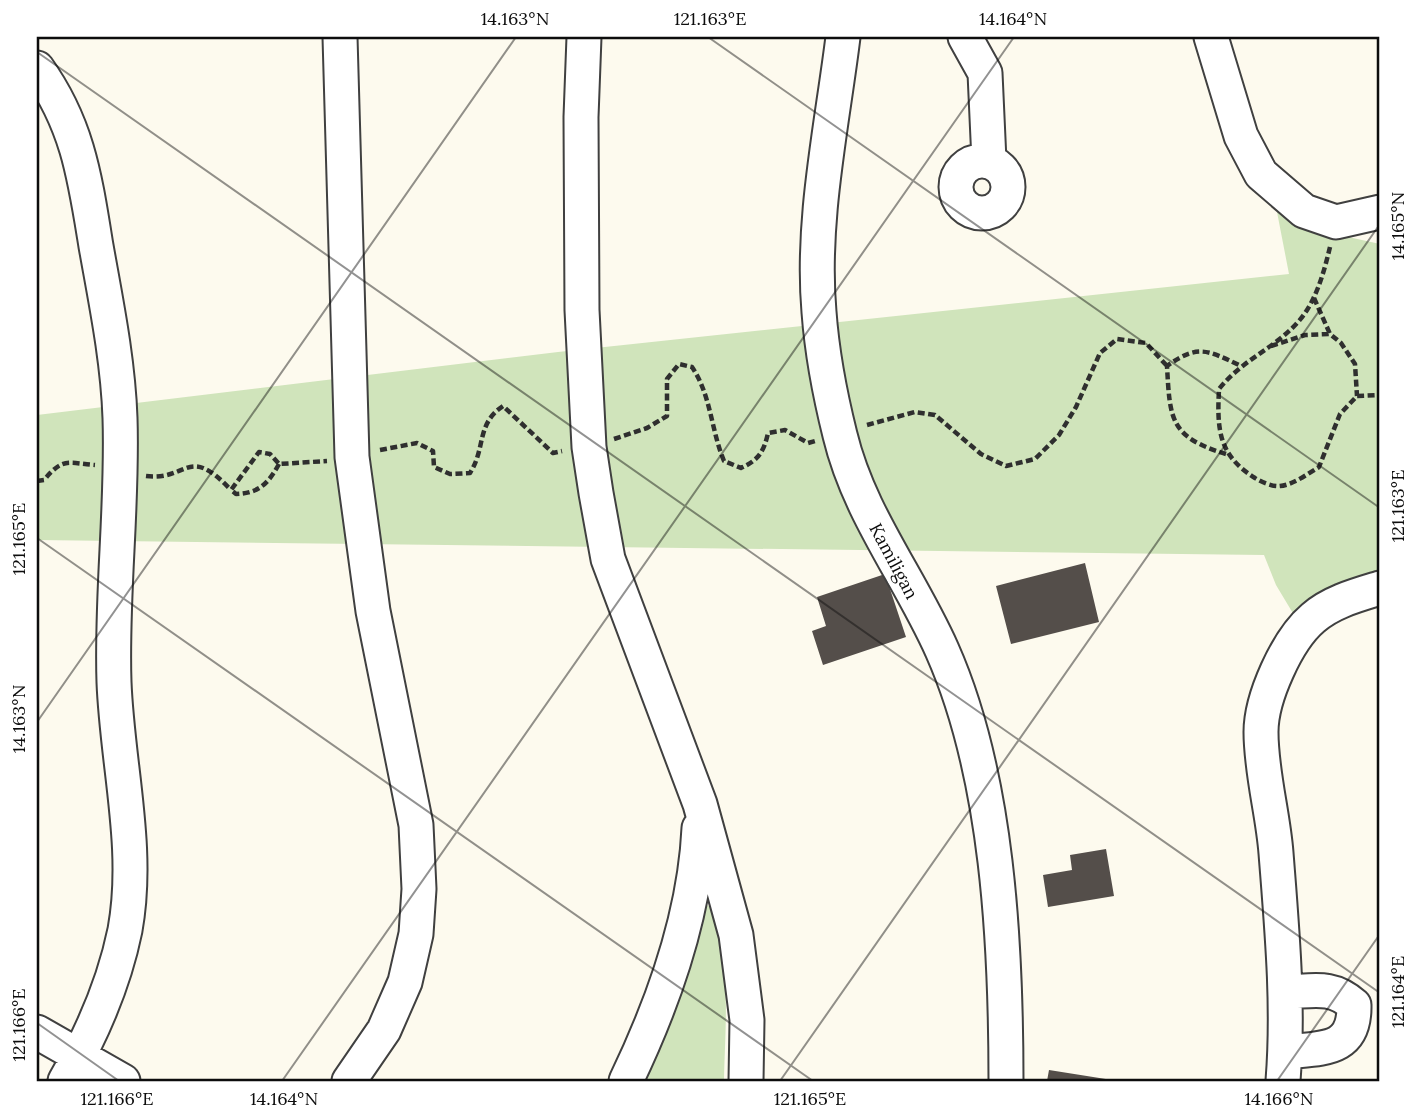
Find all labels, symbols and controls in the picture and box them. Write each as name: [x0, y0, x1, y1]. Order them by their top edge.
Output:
text: 14.163°N: [481, 7, 549, 30]
text: 121.163°E: [674, 7, 746, 30]
text: 14.164°N: [979, 7, 1047, 30]
text: 14.165°N: [1386, 192, 1409, 260]
text: 121.163°E: [1386, 470, 1409, 542]
text: 121.165°E: [7, 503, 30, 575]
street label: Kamiligan: [864, 519, 924, 603]
text: 14.163°N: [7, 685, 30, 753]
text: 121.164°E: [1386, 956, 1409, 1028]
text: 121.166°E: [7, 988, 30, 1062]
text: 121.166°E: [80, 1087, 154, 1110]
text: 14.164°N: [250, 1087, 318, 1110]
text: 121.165°E: [774, 1087, 846, 1110]
text: 14.166°N: [1244, 1087, 1314, 1110]

